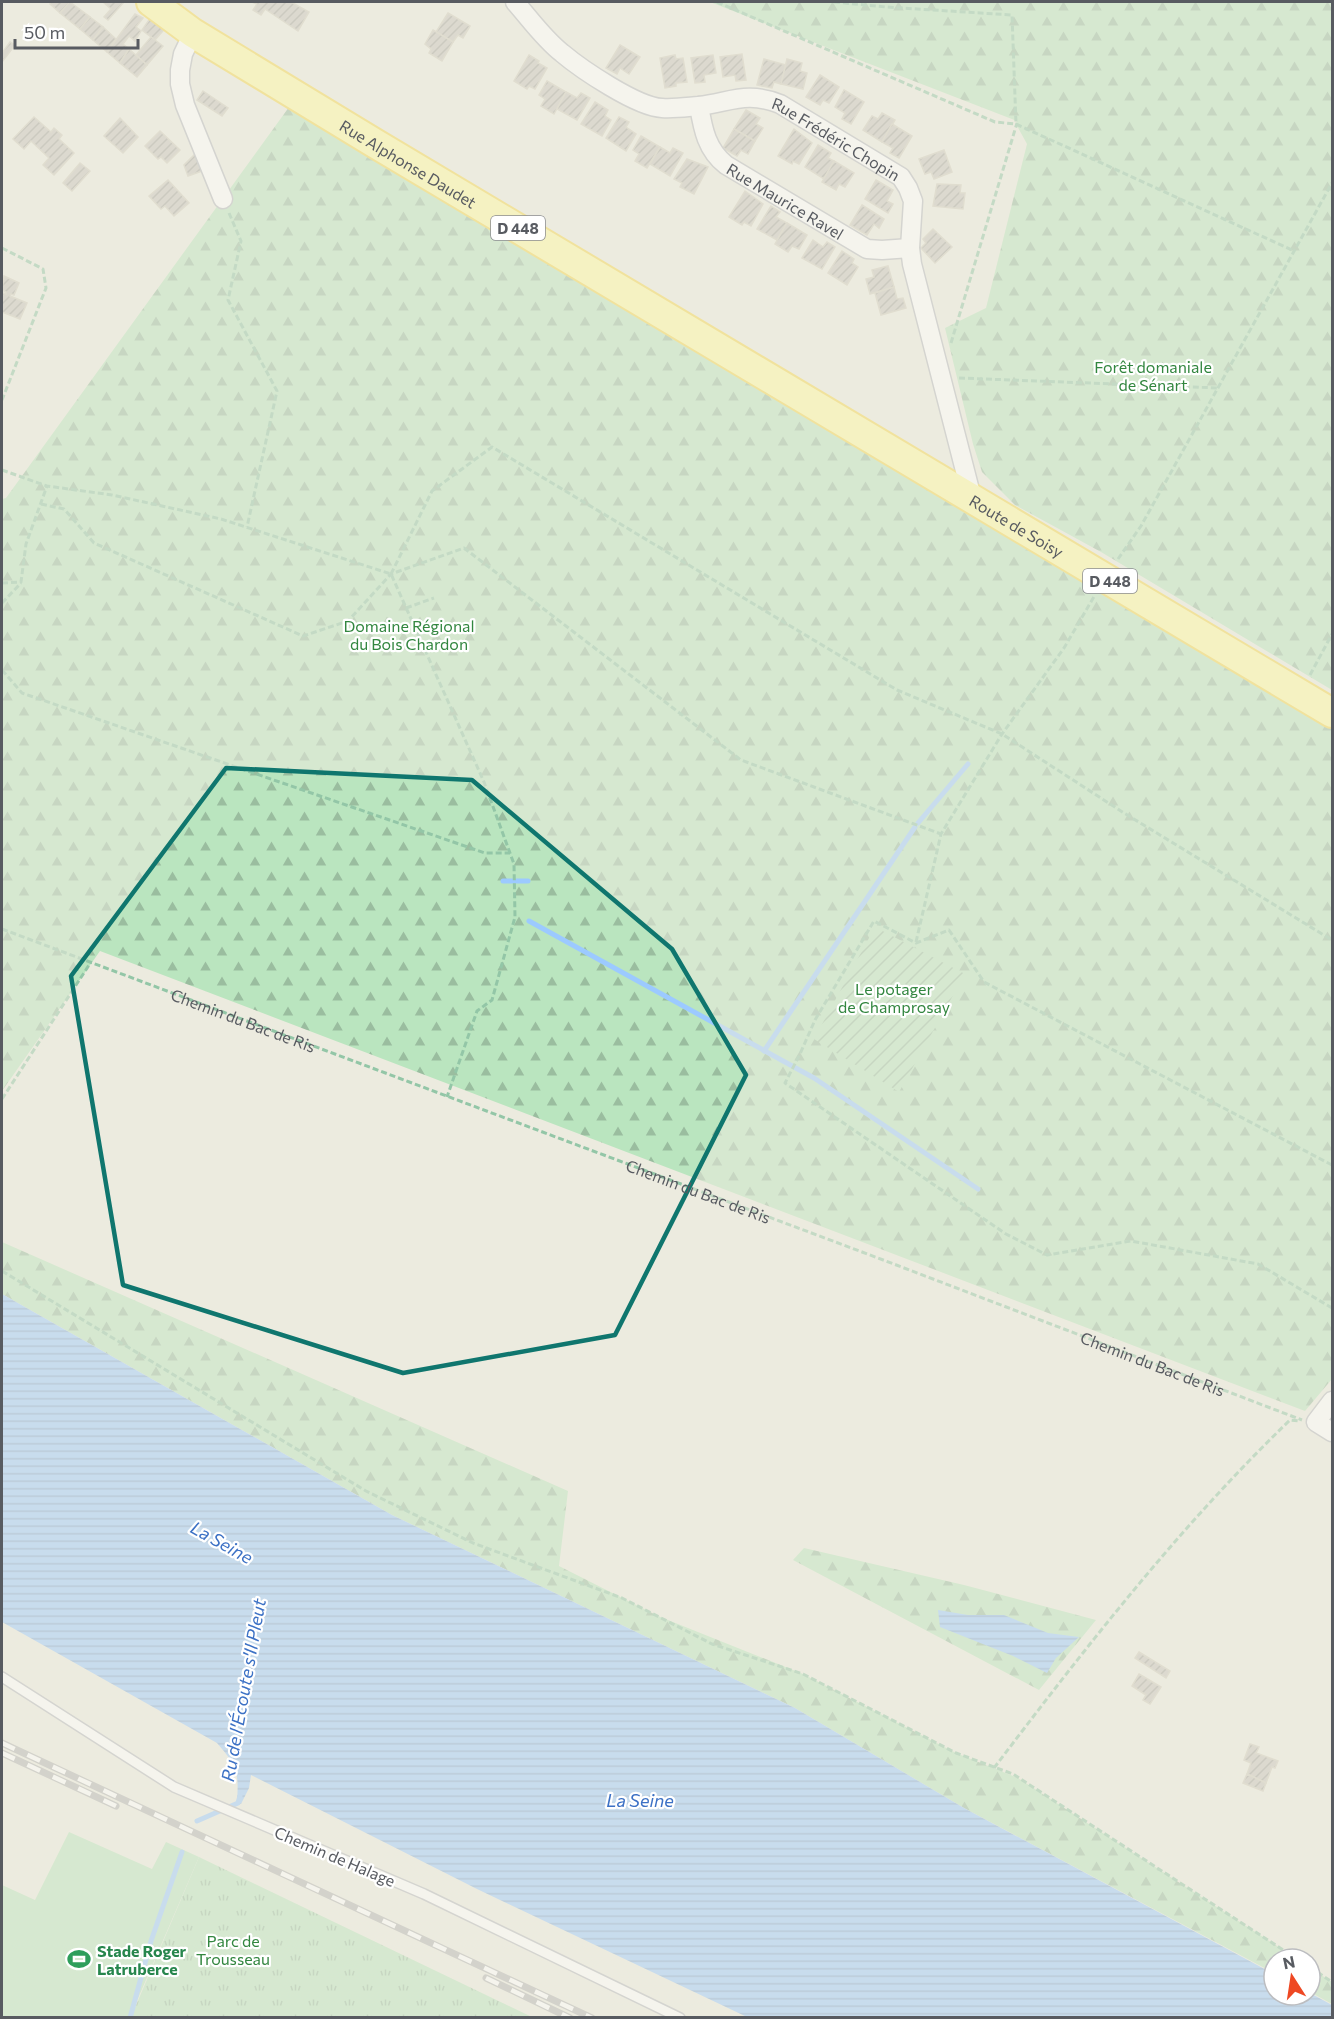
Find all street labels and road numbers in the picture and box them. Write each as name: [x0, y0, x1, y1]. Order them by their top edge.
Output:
street label: Rue Frédéric Chopin: [770, 92, 904, 184]
street label: Rue Alphonse Daudet: [337, 115, 481, 212]
street label: Rue Maurice Ravel: [724, 158, 848, 243]
road number: D 448: [491, 216, 545, 240]
street label: Route de Soisy: [966, 490, 1067, 561]
road number: D 448: [1083, 569, 1137, 593]
street label: Chemin du Bac de Ris: [169, 984, 318, 1055]
street label: Chemin du Bac de Ris: [624, 1155, 773, 1226]
street label: Chemin du Bac de Ris: [1078, 1327, 1228, 1399]
street label: Chemin de Halage: [272, 1822, 398, 1890]

